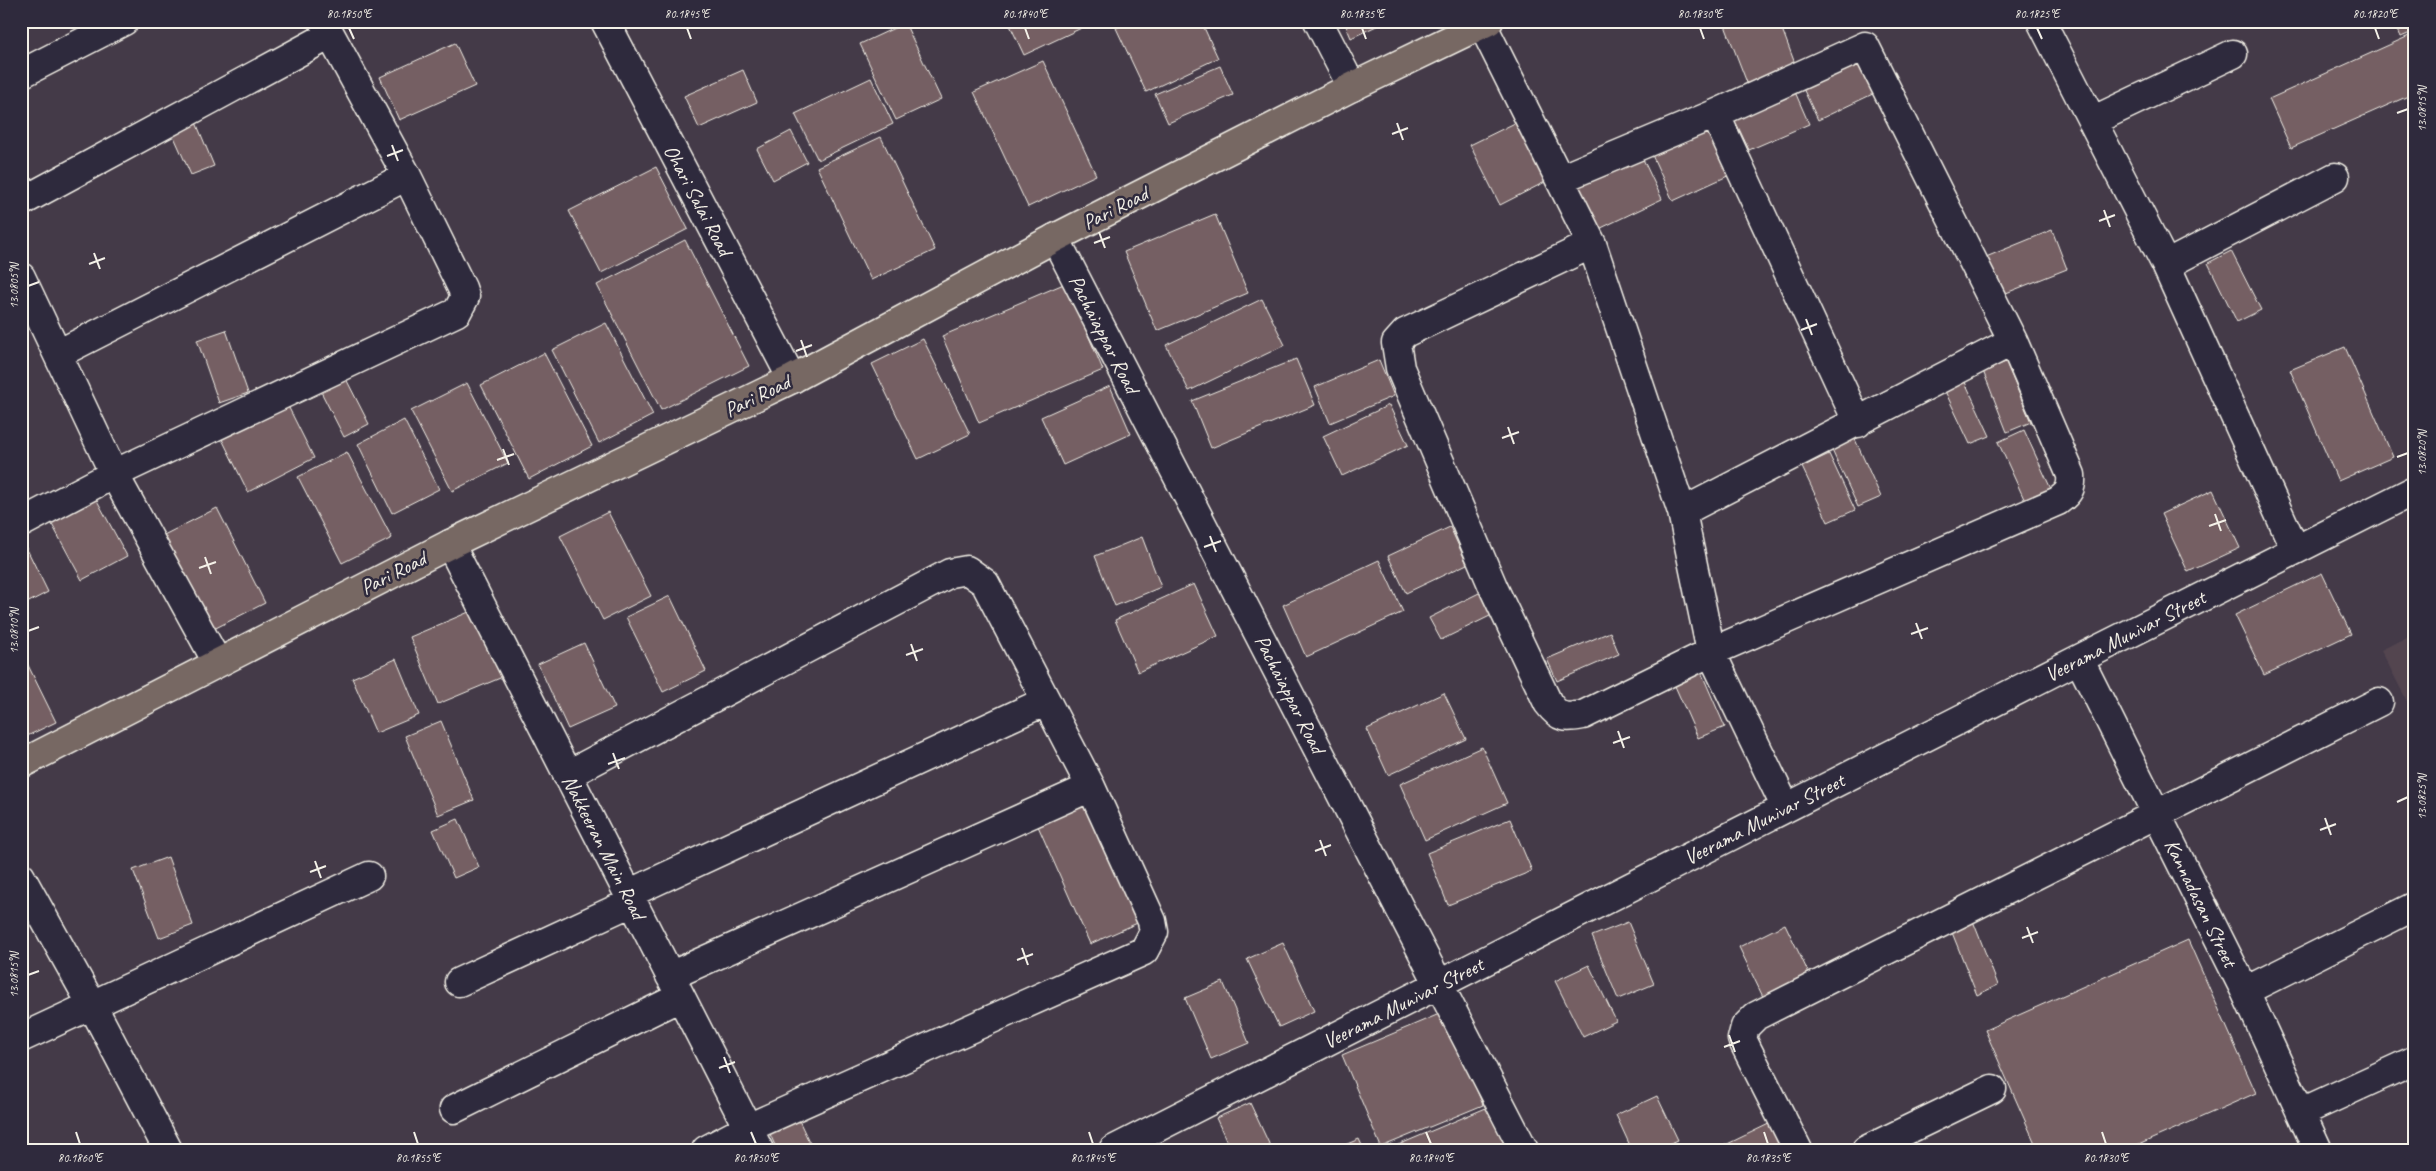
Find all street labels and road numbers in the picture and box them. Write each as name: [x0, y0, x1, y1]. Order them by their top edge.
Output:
street label: Ohari Salai Road: [658, 140, 740, 263]
street label: Pari Road: [1078, 179, 1155, 235]
street label: Pachaiappar Road: [1063, 270, 1146, 400]
street label: Pari Road: [720, 367, 798, 423]
street label: Pari Road: [356, 544, 433, 600]
street label: Veerama Munivar Street: [2040, 583, 2211, 688]
street label: Pachaiappar Road: [1249, 630, 1332, 760]
street label: Veerama Munivar Street: [1679, 766, 1850, 871]
street label: Nakkeeran Main Road: [556, 770, 653, 926]
street label: Kannadasan Street: [2159, 835, 2244, 973]
street label: Veerama Munivar Street: [1318, 950, 1489, 1055]

